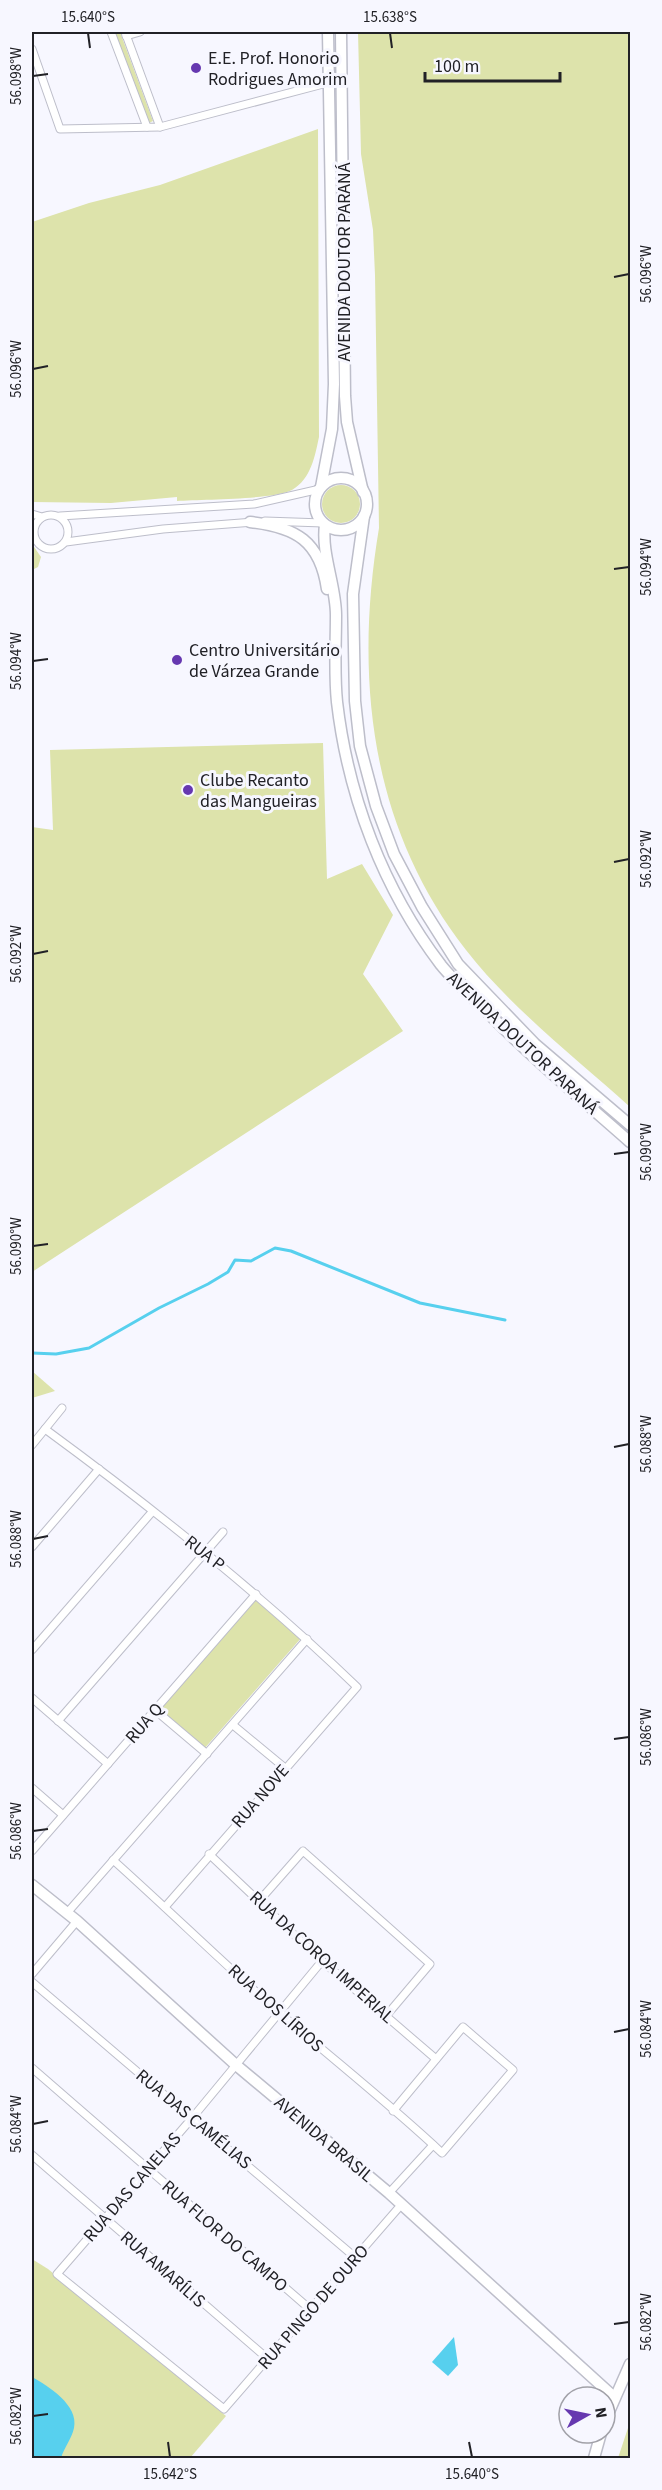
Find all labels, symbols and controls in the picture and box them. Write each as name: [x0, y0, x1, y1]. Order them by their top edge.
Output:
text: 15.640°S: [61, 7, 115, 28]
text: 15.638°S: [363, 7, 417, 28]
scale bar: [425, 45, 560, 83]
place label: E.E. Prof. Honorio Rodrigues Amorim: [208, 46, 347, 92]
text: 56.098°W: [6, 47, 27, 105]
text: 100 m: [434, 54, 479, 79]
marker: E.E. Prof. Honorio Rodrigues Amorim: [189, 61, 203, 75]
street label: AVENIDA DOUTOR PARANÁ: [332, 162, 357, 362]
text: 56.096°W: [636, 245, 657, 303]
text: 56.096°W: [6, 340, 27, 398]
text: 56.094°W: [636, 538, 657, 596]
text: 56.094°W: [6, 632, 27, 690]
place label: Centro Universitário de Várzea Grande: [189, 638, 340, 684]
marker: Centro Universitário de Várzea Grande: [170, 653, 184, 667]
place label: Clube Recanto das Mangueiras: [200, 768, 317, 814]
marker: Clube Recanto das Mangueiras: [181, 783, 195, 797]
text: 56.092°W: [636, 830, 657, 888]
text: 56.092°W: [6, 925, 27, 983]
street label: AVENIDA DOUTOR PARANÁ: [441, 966, 604, 1121]
text: 56.090°W: [636, 1123, 657, 1181]
text: 56.090°W: [6, 1217, 27, 1275]
text: 56.088°W: [636, 1415, 657, 1473]
text: 56.088°W: [6, 1510, 27, 1568]
street label: RUA P: [179, 1530, 230, 1577]
street label: RUA Q: [120, 1697, 169, 1749]
text: 56.086°W: [636, 1708, 657, 1766]
street label: RUA NOVE: [226, 1759, 295, 1834]
text: 56.086°W: [6, 1802, 27, 1860]
street label: RUA DA COROA IMPERIAL: [244, 1885, 400, 2029]
street label: RUA DOS LÍRIOS: [222, 1959, 329, 2058]
text: 56.084°W: [636, 2000, 657, 2058]
street label: RUA DAS CAMÉLIAS: [130, 2063, 257, 2175]
street label: AVENIDA BRASIL: [269, 2090, 379, 2189]
text: 56.084°W: [6, 2095, 27, 2153]
street label: RUA DAS CANELAS: [78, 2127, 187, 2248]
street label: RUA FLOR DO CAMPO: [156, 2175, 293, 2298]
street label: RUA AMARÍLIS: [115, 2225, 211, 2313]
street label: RUA PINGO DE OURO: [252, 2239, 375, 2375]
text: 56.082°W: [636, 2293, 657, 2351]
north arrow: [557, 2385, 617, 2445]
text: 56.082°W: [6, 2387, 27, 2445]
text: N: [589, 2406, 613, 2420]
text: 15.642°S: [143, 2464, 197, 2485]
text: 15.640°S: [445, 2464, 499, 2485]

